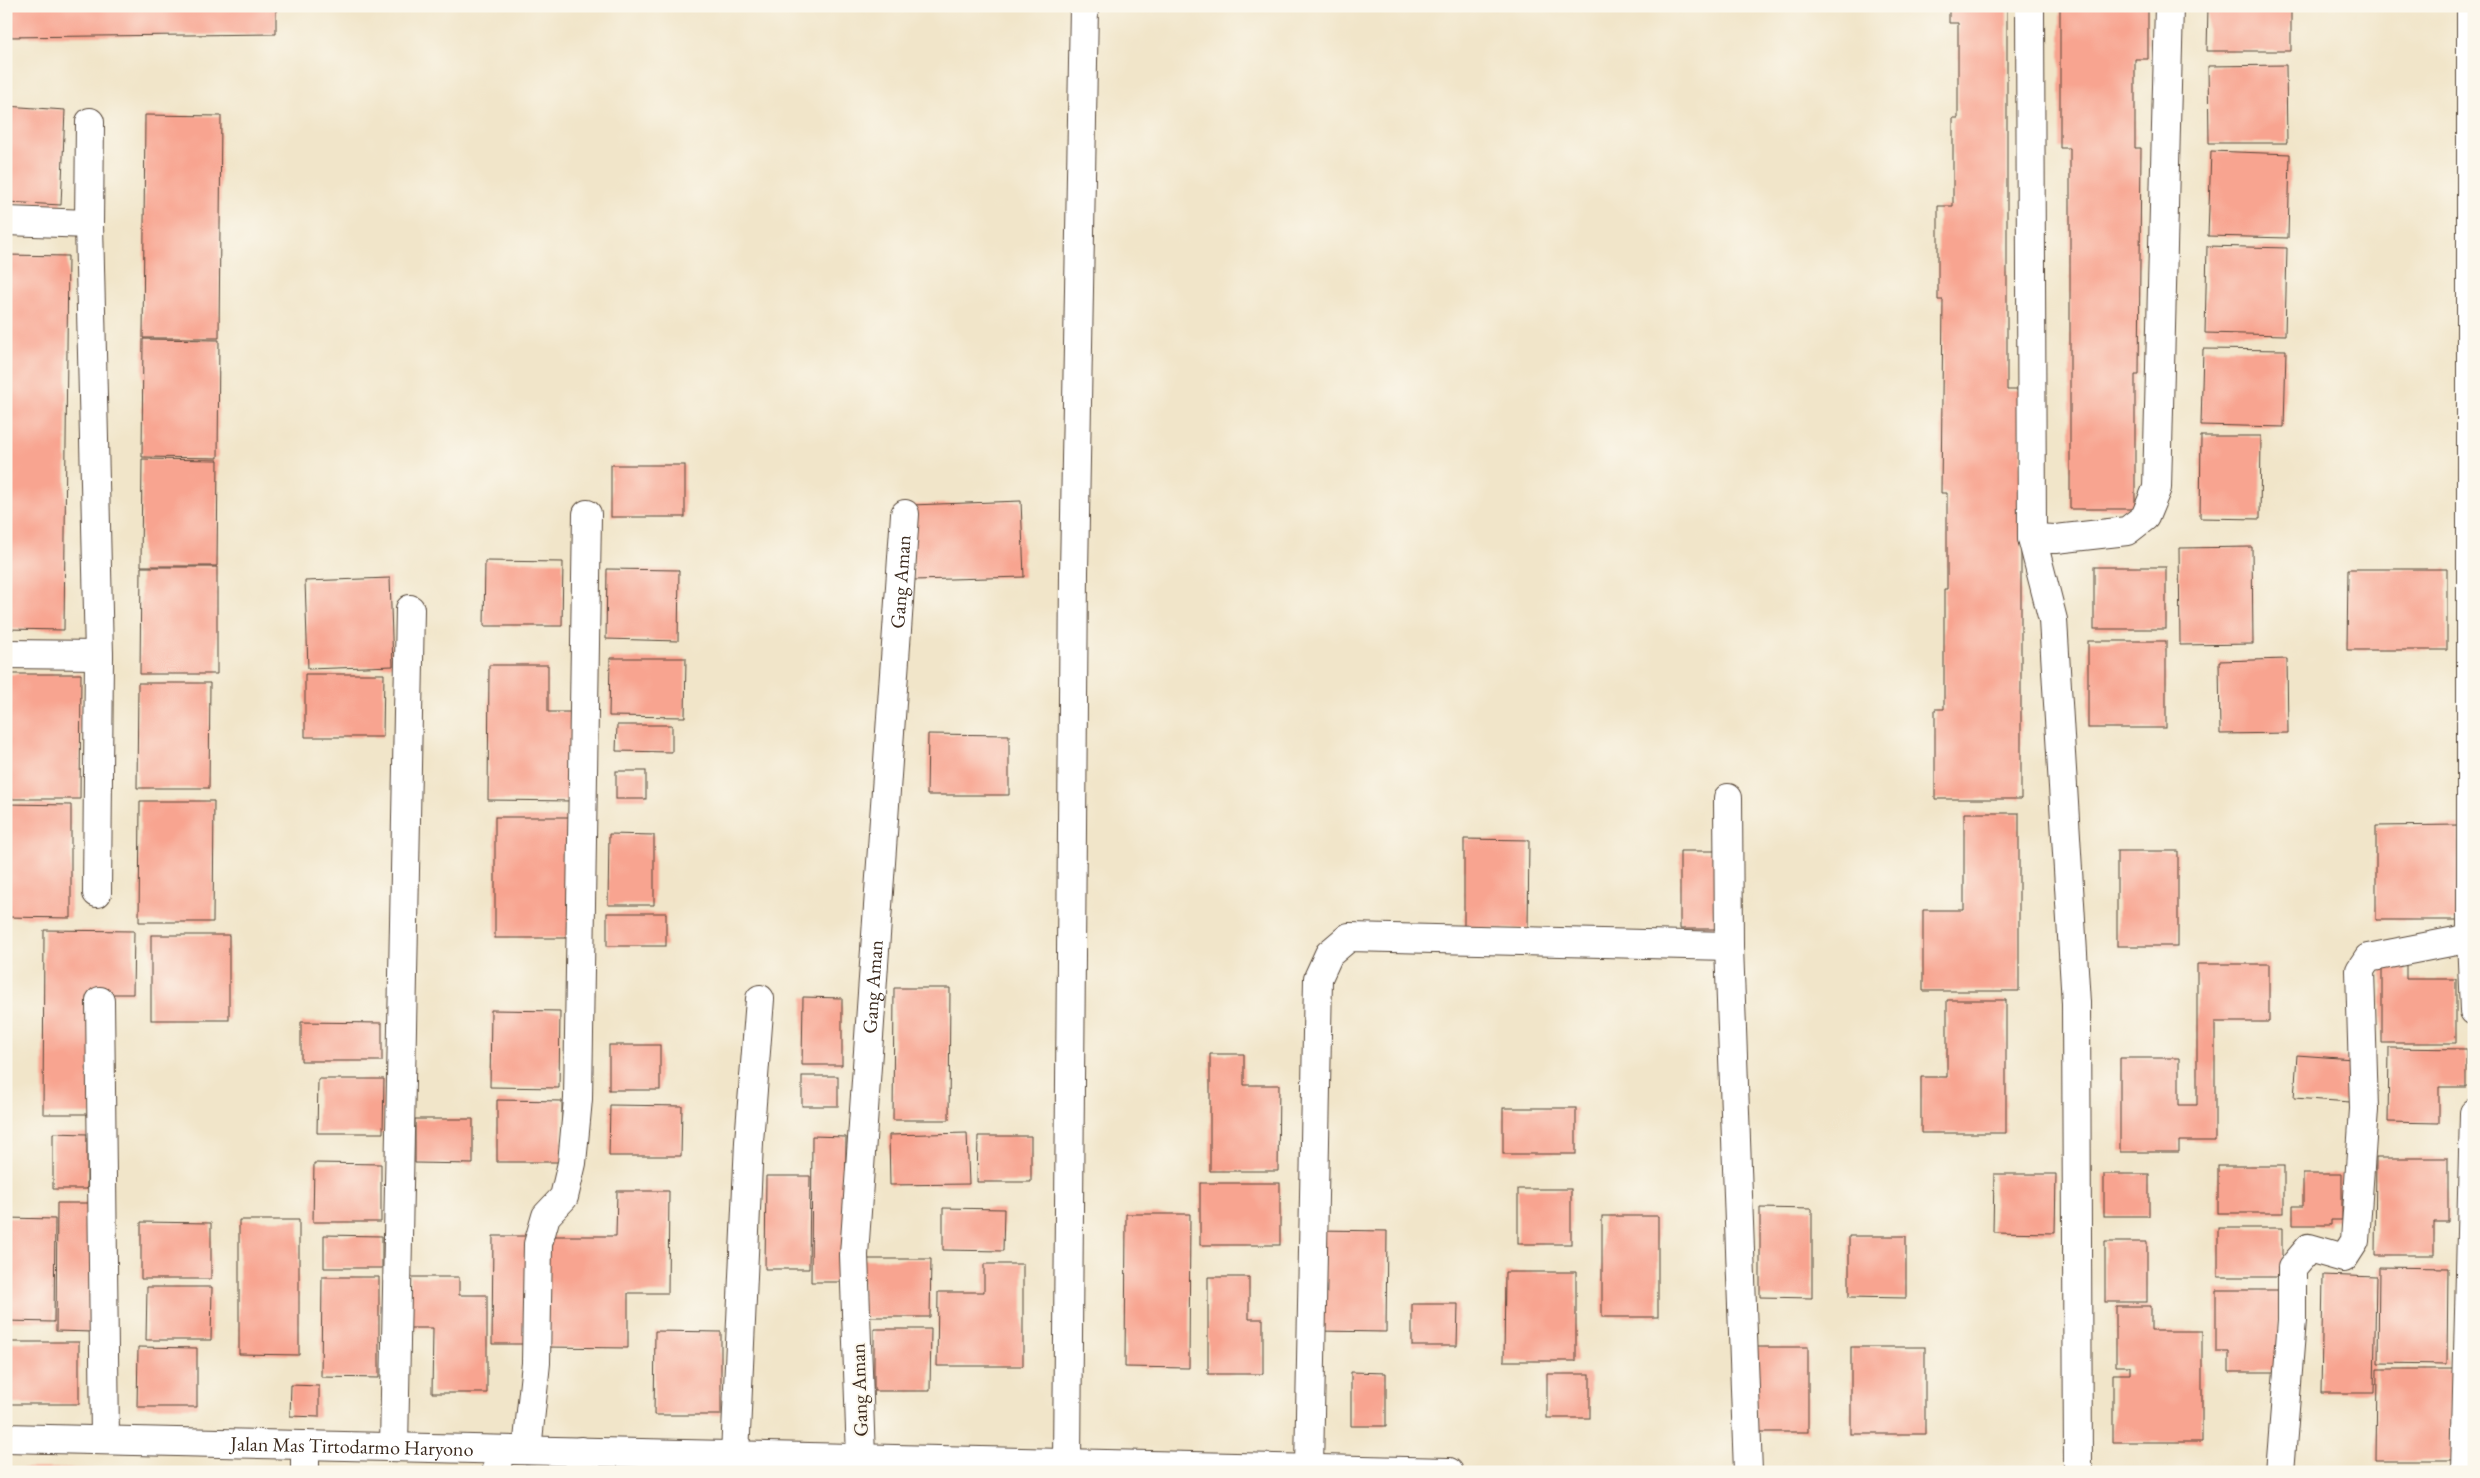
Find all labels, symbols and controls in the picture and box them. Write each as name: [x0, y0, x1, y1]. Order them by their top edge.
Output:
street label: Gang Aman: [884, 534, 917, 629]
street label: Gang Aman: [856, 939, 889, 1034]
street label: Gang Aman: [844, 1342, 874, 1437]
street label: Jalan Mas Tirtodarmo Haryono: [228, 1430, 474, 1462]

